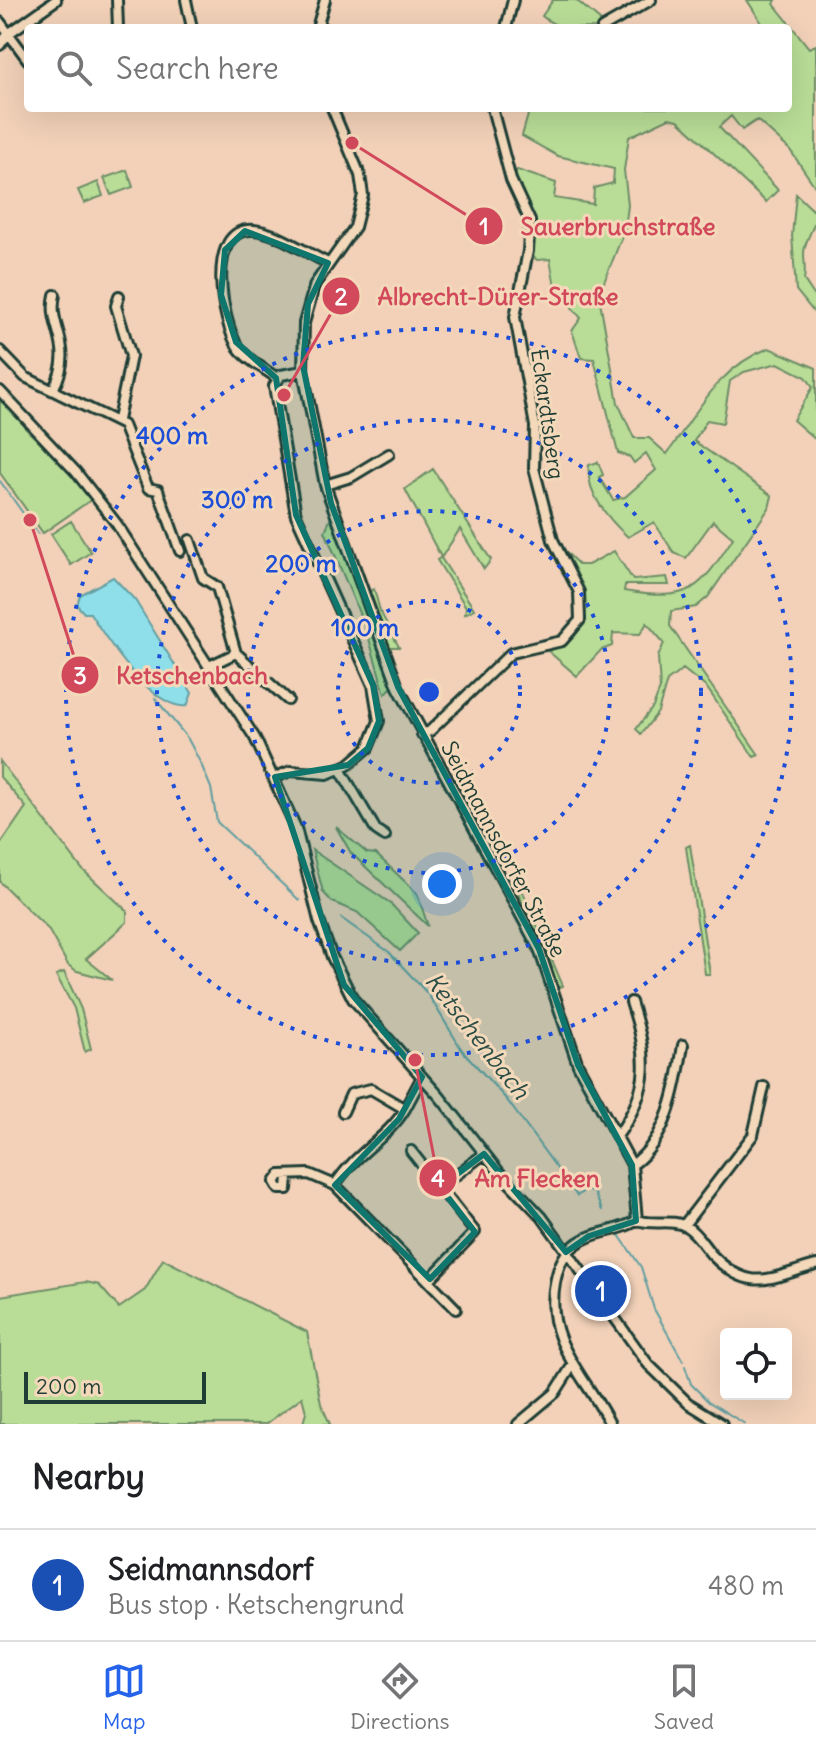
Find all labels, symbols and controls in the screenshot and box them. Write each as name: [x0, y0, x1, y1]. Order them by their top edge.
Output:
search box: [24, 24, 792, 112]
icon: search: [52, 46, 96, 90]
text: Search here: [116, 49, 279, 87]
callout: Sauerbruchstraße: [464, 202, 731, 250]
text: 1: [479, 211, 489, 241]
text: Sauerbruchstraße: [521, 211, 715, 241]
callout: Albrecht-Dürer-Straße: [321, 272, 634, 320]
text: 2: [334, 281, 348, 311]
text: Albrecht-Dürer-Straße: [378, 281, 619, 311]
street label: Eckardtsberg: [525, 347, 571, 481]
text: 400 m: [136, 420, 208, 450]
text: 300 m: [201, 484, 273, 514]
text: 200 m: [265, 548, 337, 578]
text: 100 m: [331, 612, 399, 642]
callout: Ketschenbach: [60, 651, 284, 699]
text: 3: [73, 660, 87, 690]
text: Ketschenbach: [116, 660, 268, 690]
centre of rings: [415, 678, 443, 706]
street label: Seidmannsdorfer Straße: [435, 736, 573, 962]
your location: [422, 864, 462, 904]
water label: Ketschenbach: [419, 966, 537, 1105]
callout: Am Flecken: [418, 1154, 615, 1202]
text: 4: [431, 1163, 445, 1193]
text: Am Flecken: [474, 1163, 600, 1193]
pin: 1: [575, 1261, 627, 1321]
map controls: [720, 1328, 792, 1400]
button: locate: [720, 1328, 792, 1400]
scale bar: [24, 1368, 206, 1404]
text: 200 m: [36, 1372, 102, 1400]
text: Nearby: [32, 1455, 145, 1498]
text: Seidmannsdorf: [108, 1550, 314, 1588]
text: 1: [53, 1569, 63, 1602]
text: 480 m: [708, 1569, 784, 1602]
text: Bus stop · Ketschengrund: [108, 1588, 404, 1621]
tab: Map: [102, 1659, 146, 1735]
tab: Directions: [350, 1659, 450, 1735]
tab: Saved: [654, 1659, 714, 1735]

